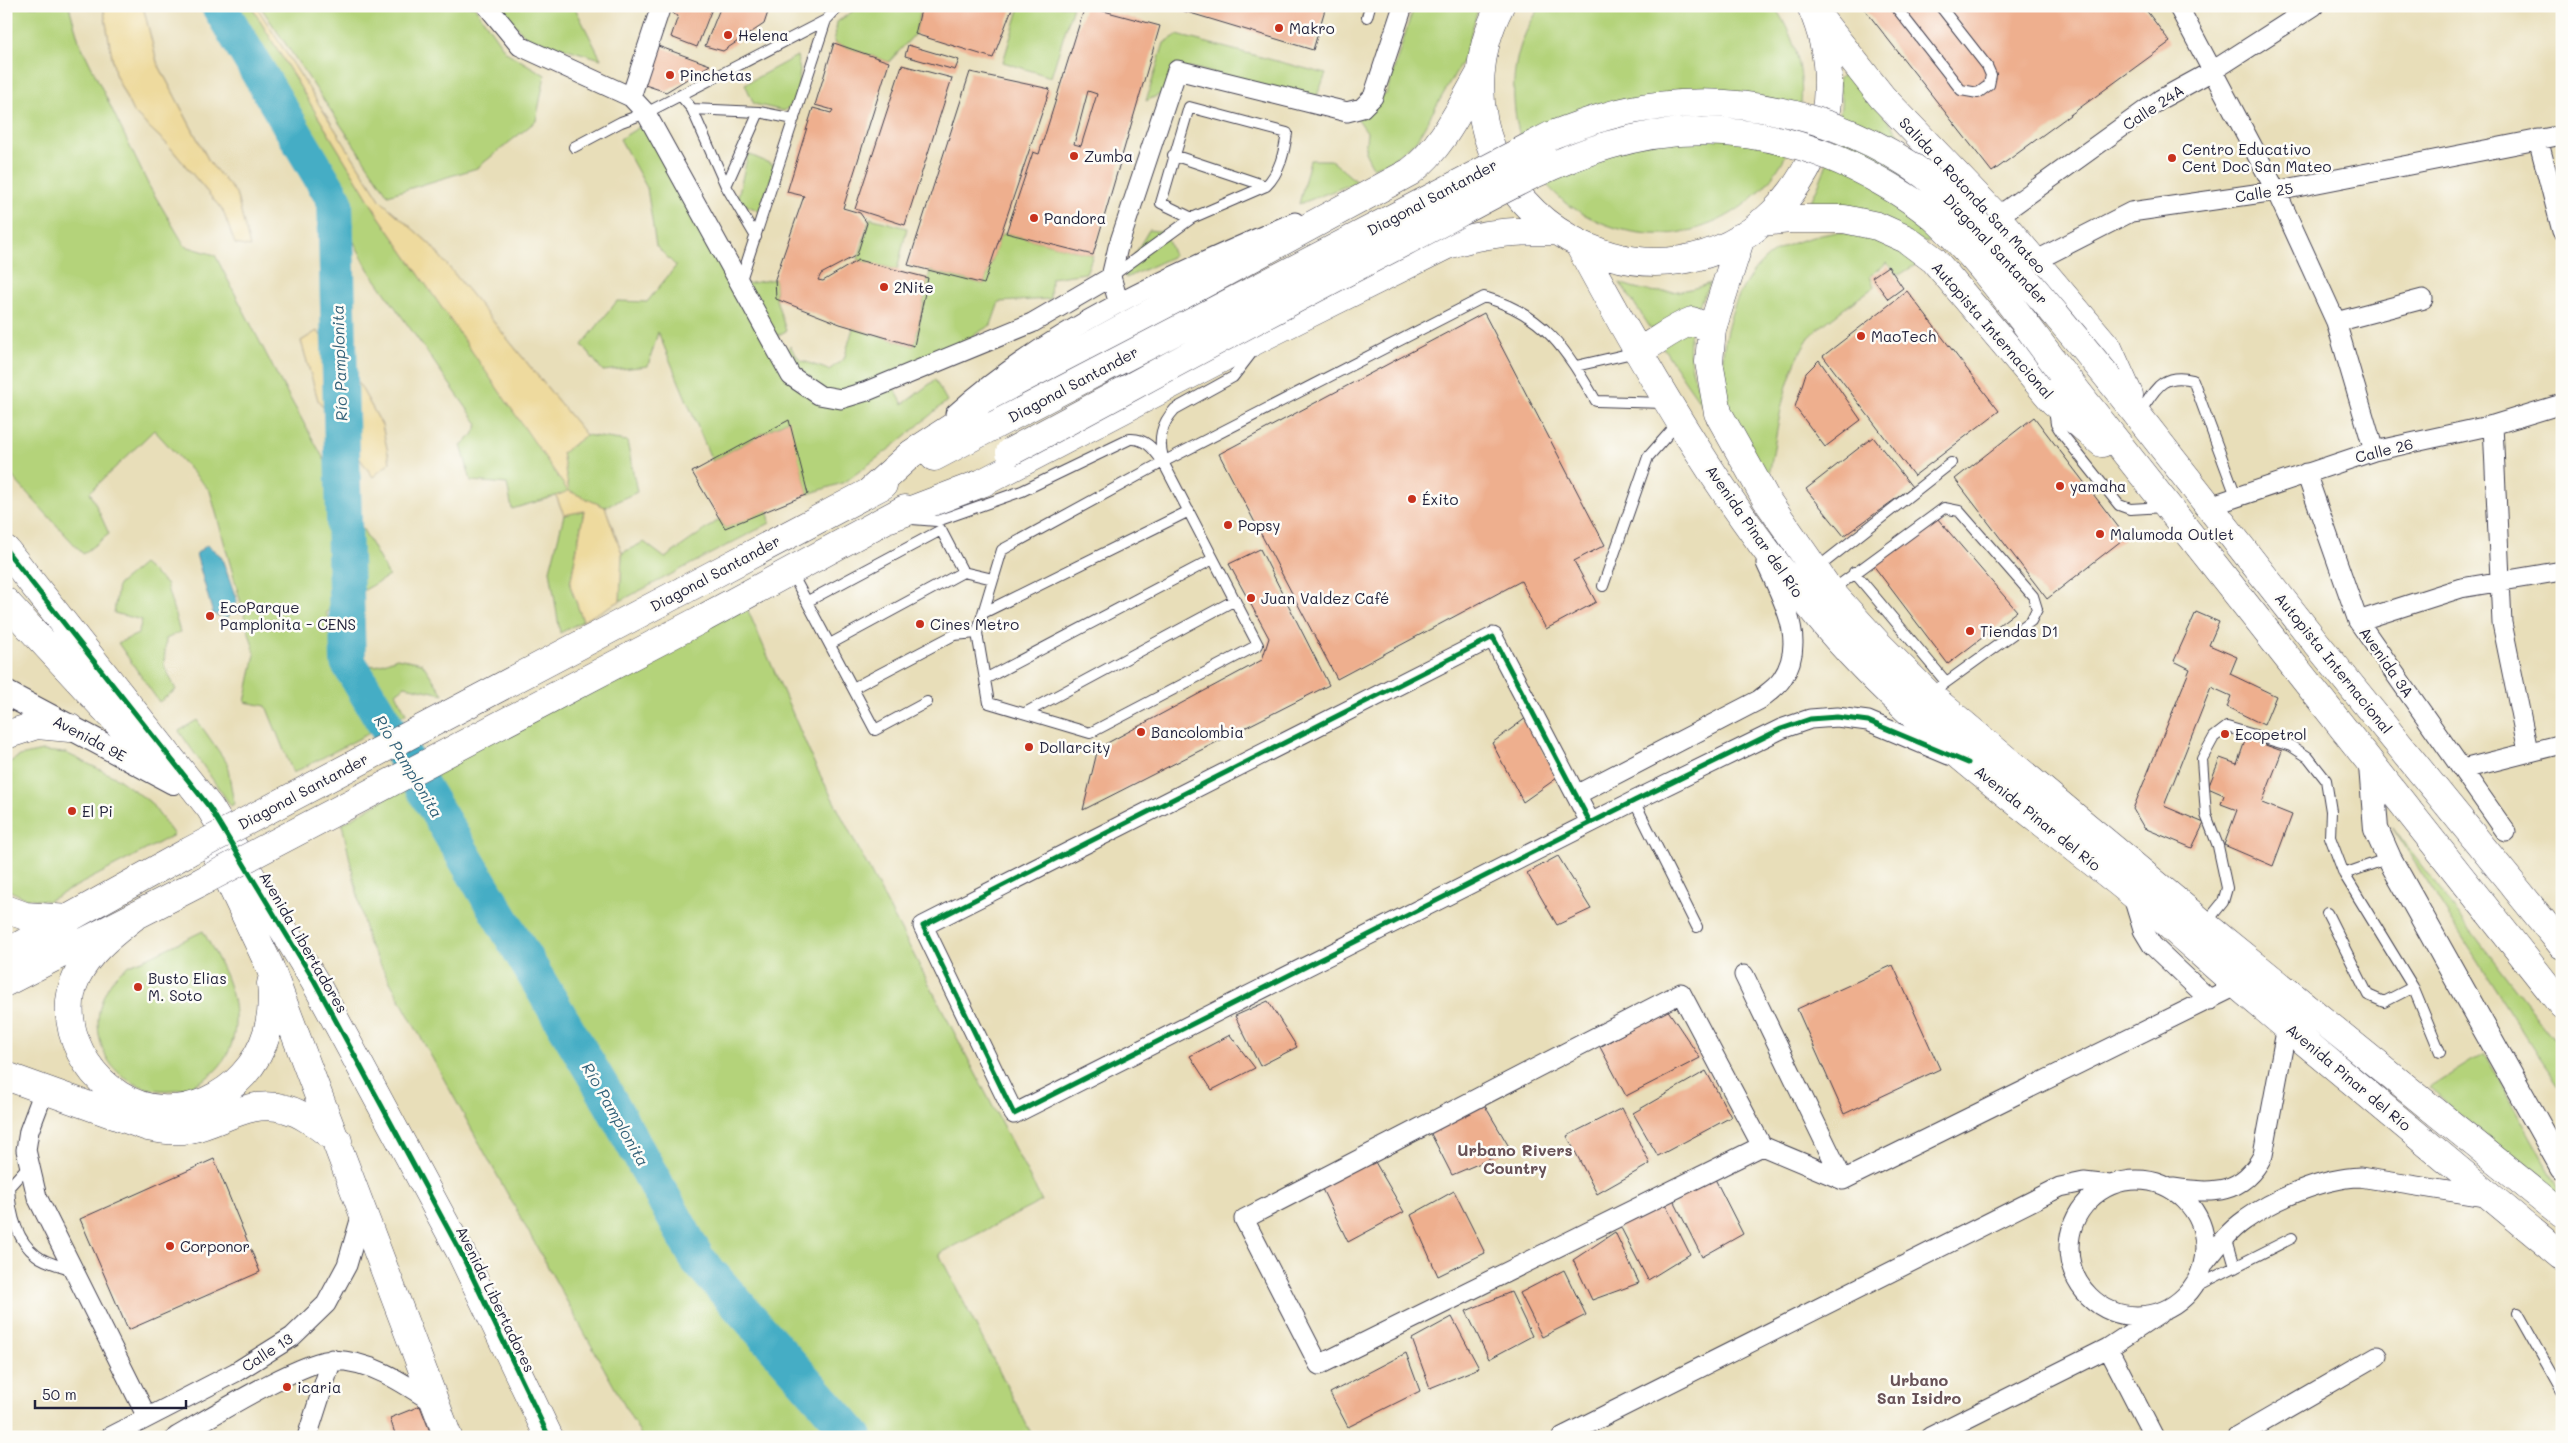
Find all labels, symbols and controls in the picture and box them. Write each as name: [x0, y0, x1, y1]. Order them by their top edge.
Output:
place label: Makro: [1289, 18, 1335, 38]
marker: Makro: [1273, 22, 1285, 34]
place label: Helena: [738, 25, 789, 45]
marker: Helena: [722, 29, 734, 41]
place label: Pinchetas: [680, 65, 752, 85]
marker: Pinchetas: [664, 69, 676, 81]
street label: Calle 24A: [2119, 80, 2187, 134]
street label: Salida a Rotonda San Mateo: [1895, 113, 2051, 278]
place label: Centro Educativo Cent Doc San Mateo: [2182, 139, 2332, 176]
place label: Zumba: [1084, 146, 1133, 166]
marker: Zumba: [1068, 150, 1080, 162]
marker: Centro Educativo Cent Doc San Mateo: [2166, 152, 2178, 164]
street label: Diagonal Santander: [1363, 154, 1501, 240]
street label: Calle 25: [2233, 178, 2295, 206]
street label: Diagonal Santander: [1939, 189, 2053, 309]
place label: Pandora: [1044, 208, 1106, 228]
marker: Pandora: [1028, 212, 1040, 224]
street label: Autopista Internacional: [1928, 257, 2058, 403]
place label: 2Nite: [894, 277, 934, 297]
marker: 2Nite: [878, 281, 890, 293]
water label: Río Pamplonita: [326, 304, 352, 422]
place label: MaoTech: [1871, 326, 1936, 346]
marker: MaoTech: [1855, 330, 1867, 342]
street label: Diagonal Santander: [1004, 341, 1142, 427]
street label: Calle 26: [2353, 433, 2415, 467]
street label: Avenida Pinar del Río: [1702, 461, 1808, 601]
place label: yamaha: [2070, 476, 2126, 496]
marker: yamaha: [2054, 480, 2066, 492]
place label: Éxito: [1422, 489, 1458, 509]
marker: Éxito: [1406, 493, 1418, 505]
place label: Popsy: [1238, 515, 1281, 535]
marker: Popsy: [1222, 519, 1234, 531]
place label: Malumoda Outlet: [2110, 524, 2234, 544]
marker: Malumoda Outlet: [2094, 528, 2106, 540]
street label: Diagonal Santander: [646, 530, 784, 616]
place label: Juan Valdez Café: [1261, 588, 1389, 608]
street label: Autopista Internacional: [2271, 588, 2397, 738]
marker: Juan Valdez Café: [1245, 592, 1257, 604]
place label: EcoParque Pamplonita - CENS: [220, 597, 356, 634]
marker: EcoParque Pamplonita - CENS: [204, 610, 216, 622]
place label: Cines Metro: [930, 614, 1019, 634]
marker: Cines Metro: [914, 618, 926, 630]
place label: Tiendas D1: [1980, 621, 2059, 641]
street label: Avenida 3A: [2355, 623, 2419, 701]
marker: Tiendas D1: [1964, 625, 1976, 637]
street label: Avenida 9E: [50, 710, 130, 766]
water label: Río Pamplonita: [370, 711, 448, 821]
place label: Bancolombia: [1151, 722, 1244, 742]
place label: Ecopetrol: [2235, 724, 2307, 744]
marker: Bancolombia: [1135, 726, 1147, 738]
marker: Ecopetrol: [2219, 728, 2231, 740]
place label: Dollarcity: [1039, 737, 1111, 757]
marker: Dollarcity: [1023, 741, 1035, 753]
street label: Diagonal Santander: [234, 748, 372, 834]
street label: Avenida Pinar del Río: [1971, 761, 2105, 875]
place label: El Pi: [82, 801, 113, 821]
marker: El Pi: [66, 805, 78, 817]
street label: Avenida Libertadores: [255, 868, 353, 1016]
place label: Busto Elias M. Soto: [148, 968, 227, 1005]
marker: Busto Elias M. Soto: [132, 981, 144, 993]
street label: Avenida Pinar del Río: [2282, 1019, 2416, 1135]
water label: Río Pamplonita: [578, 1058, 654, 1170]
district label: Urbano Rivers Country: [1457, 1139, 1573, 1178]
street label: Avenida Libertadores: [452, 1223, 540, 1375]
place label: Corponor: [180, 1236, 250, 1256]
marker: Corponor: [164, 1240, 176, 1252]
street label: Calle 13: [238, 1328, 297, 1376]
district label: Urbano San Isidro: [1877, 1369, 1962, 1408]
place label: icaria: [297, 1377, 341, 1397]
scale bar: [35, 1378, 186, 1410]
marker: icaria: [281, 1381, 293, 1393]
text: 50 m: [42, 1384, 77, 1404]

